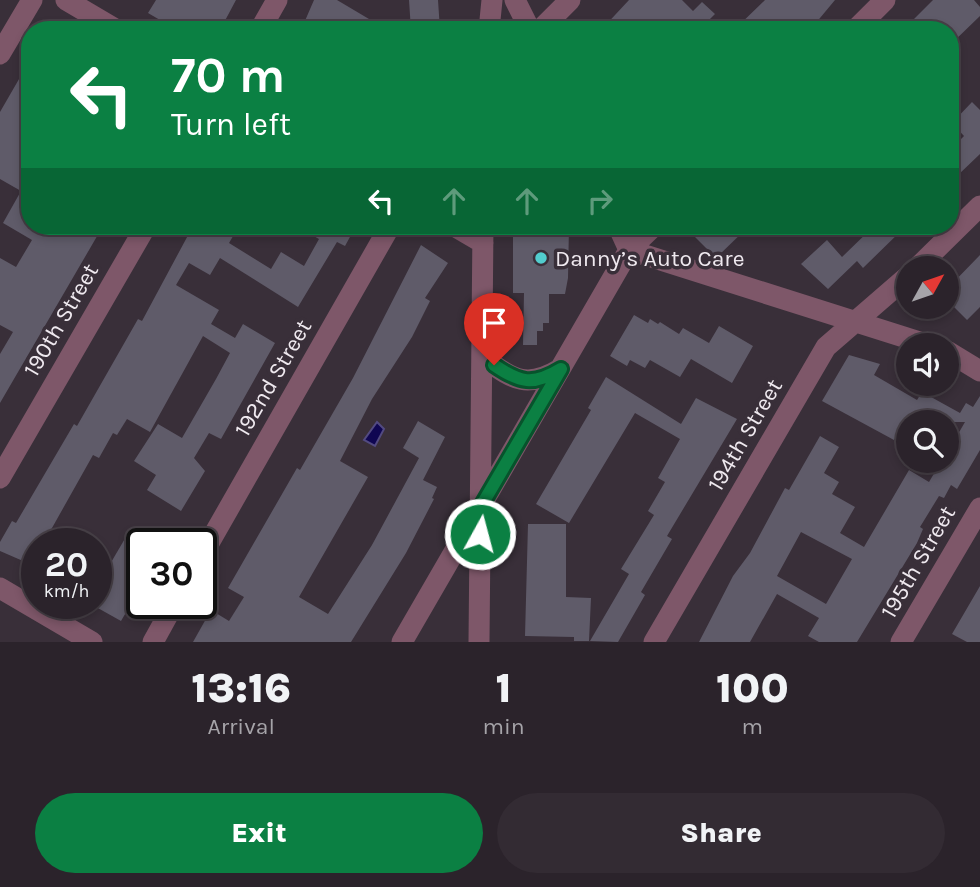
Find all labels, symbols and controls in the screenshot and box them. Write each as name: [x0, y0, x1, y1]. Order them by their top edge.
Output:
text: 70 m: [171, 47, 285, 104]
icon: left: [56, 49, 147, 140]
text: Turn left: [171, 106, 291, 143]
icon: left: [362, 182, 400, 220]
icon: ahead: [435, 182, 473, 220]
icon: ahead: [508, 182, 546, 220]
icon: right: [581, 182, 619, 220]
place label: Danny’s Auto Care: [555, 245, 744, 272]
marker: Danny’s Auto Care: [533, 250, 549, 266]
north arrow: [896, 256, 959, 318]
map controls: [896, 256, 959, 473]
street label: 190th Street: [18, 259, 104, 381]
pin: [464, 293, 524, 365]
icon: arrive: [475, 304, 513, 342]
street label: 192nd Street: [229, 314, 317, 441]
button: sound: [896, 333, 959, 396]
street label: 194th Street: [702, 374, 788, 496]
button: search: [896, 410, 959, 473]
position arrow: [443, 497, 517, 571]
street label: 195th Street: [875, 501, 961, 623]
speed limit sign: 30: [126, 528, 217, 619]
text: 20: [45, 544, 88, 585]
text: km/h: [44, 580, 89, 602]
text: 13:16: [191, 663, 291, 713]
text: 1: [495, 663, 512, 713]
text: 100: [716, 663, 789, 713]
text: Arrival: [208, 713, 275, 740]
text: min: [482, 713, 525, 740]
text: m: [742, 713, 763, 740]
button: Exit: [35, 793, 483, 873]
button: Share: [497, 793, 945, 873]

